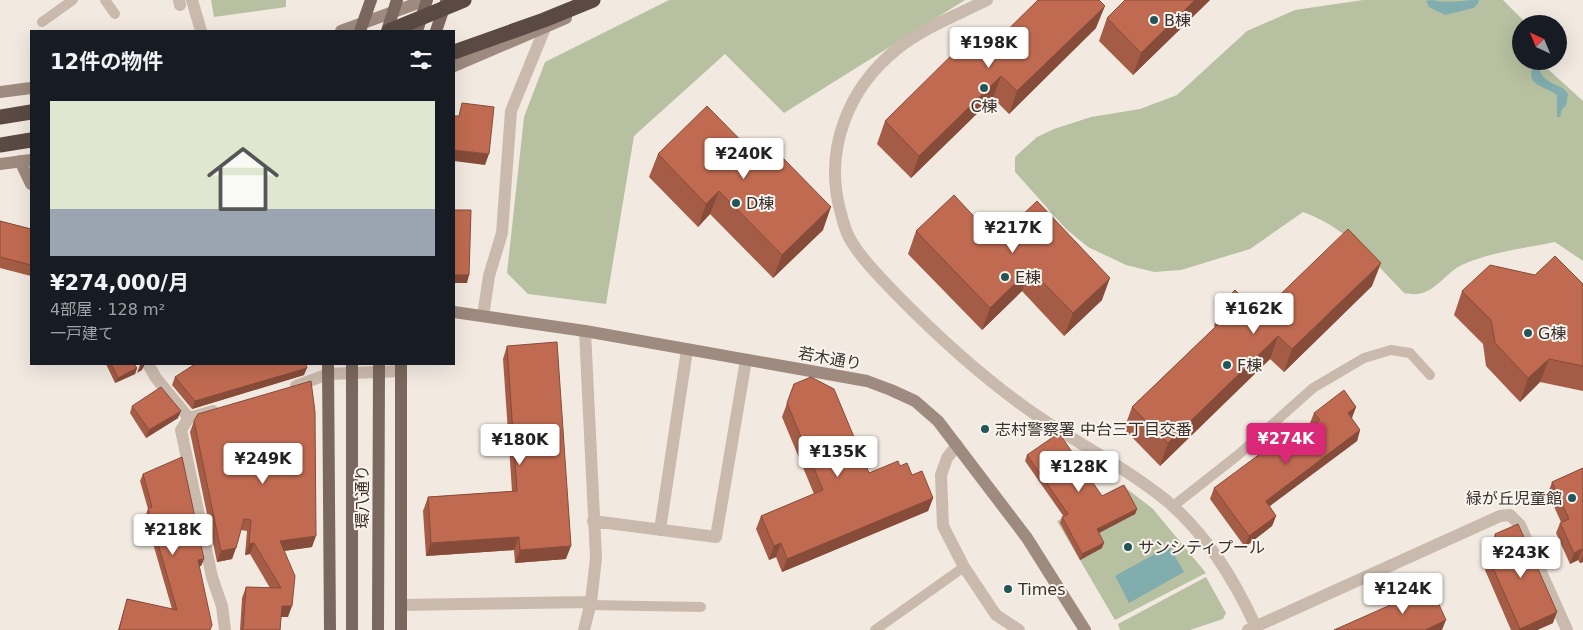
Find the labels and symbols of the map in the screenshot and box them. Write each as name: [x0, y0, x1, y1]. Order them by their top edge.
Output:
place label: B棟: [1164, 11, 1191, 30]
marker: B棟: [1148, 14, 1160, 26]
north arrow: [1512, 15, 1568, 70]
pin: ¥198K: [954, 27, 1024, 69]
marker: C棟: [978, 82, 990, 94]
place label: C棟: [970, 97, 998, 116]
pin: ¥240K: [709, 138, 779, 180]
place label: D棟: [746, 194, 774, 213]
marker: D棟: [730, 197, 742, 209]
pin: ¥217K: [978, 212, 1048, 254]
place label: E棟: [1015, 268, 1041, 287]
marker: E棟: [999, 271, 1011, 283]
pin: ¥162K: [1219, 292, 1289, 335]
place label: G棟: [1538, 324, 1566, 343]
marker: G棟: [1522, 327, 1534, 339]
street label: 若木通り: [797, 344, 863, 373]
place label: F棟: [1237, 356, 1262, 375]
marker: F棟: [1221, 359, 1233, 371]
place label: 志村警察署 中台三丁目交番: [995, 420, 1192, 439]
pin: ¥274K: [1251, 422, 1321, 465]
marker: 志村警察署 中台三丁目交番: [979, 423, 991, 435]
pin: ¥180K: [485, 424, 555, 466]
pin: ¥135K: [803, 436, 873, 478]
pin: ¥249K: [228, 442, 298, 485]
pin: ¥128K: [1044, 450, 1114, 493]
street label: 環八通り: [353, 465, 372, 529]
place label: 緑が丘児童館: [1466, 489, 1562, 508]
marker: 緑が丘児童館: [1566, 492, 1578, 504]
pin: ¥218K: [138, 514, 208, 556]
pin: ¥243K: [1486, 536, 1556, 579]
place label: サンシティプール: [1138, 538, 1265, 557]
marker: サンシティプール: [1122, 541, 1134, 553]
pin: ¥124K: [1368, 572, 1438, 615]
place label: Times: [1017, 580, 1066, 599]
marker: Times: [1002, 583, 1014, 595]

